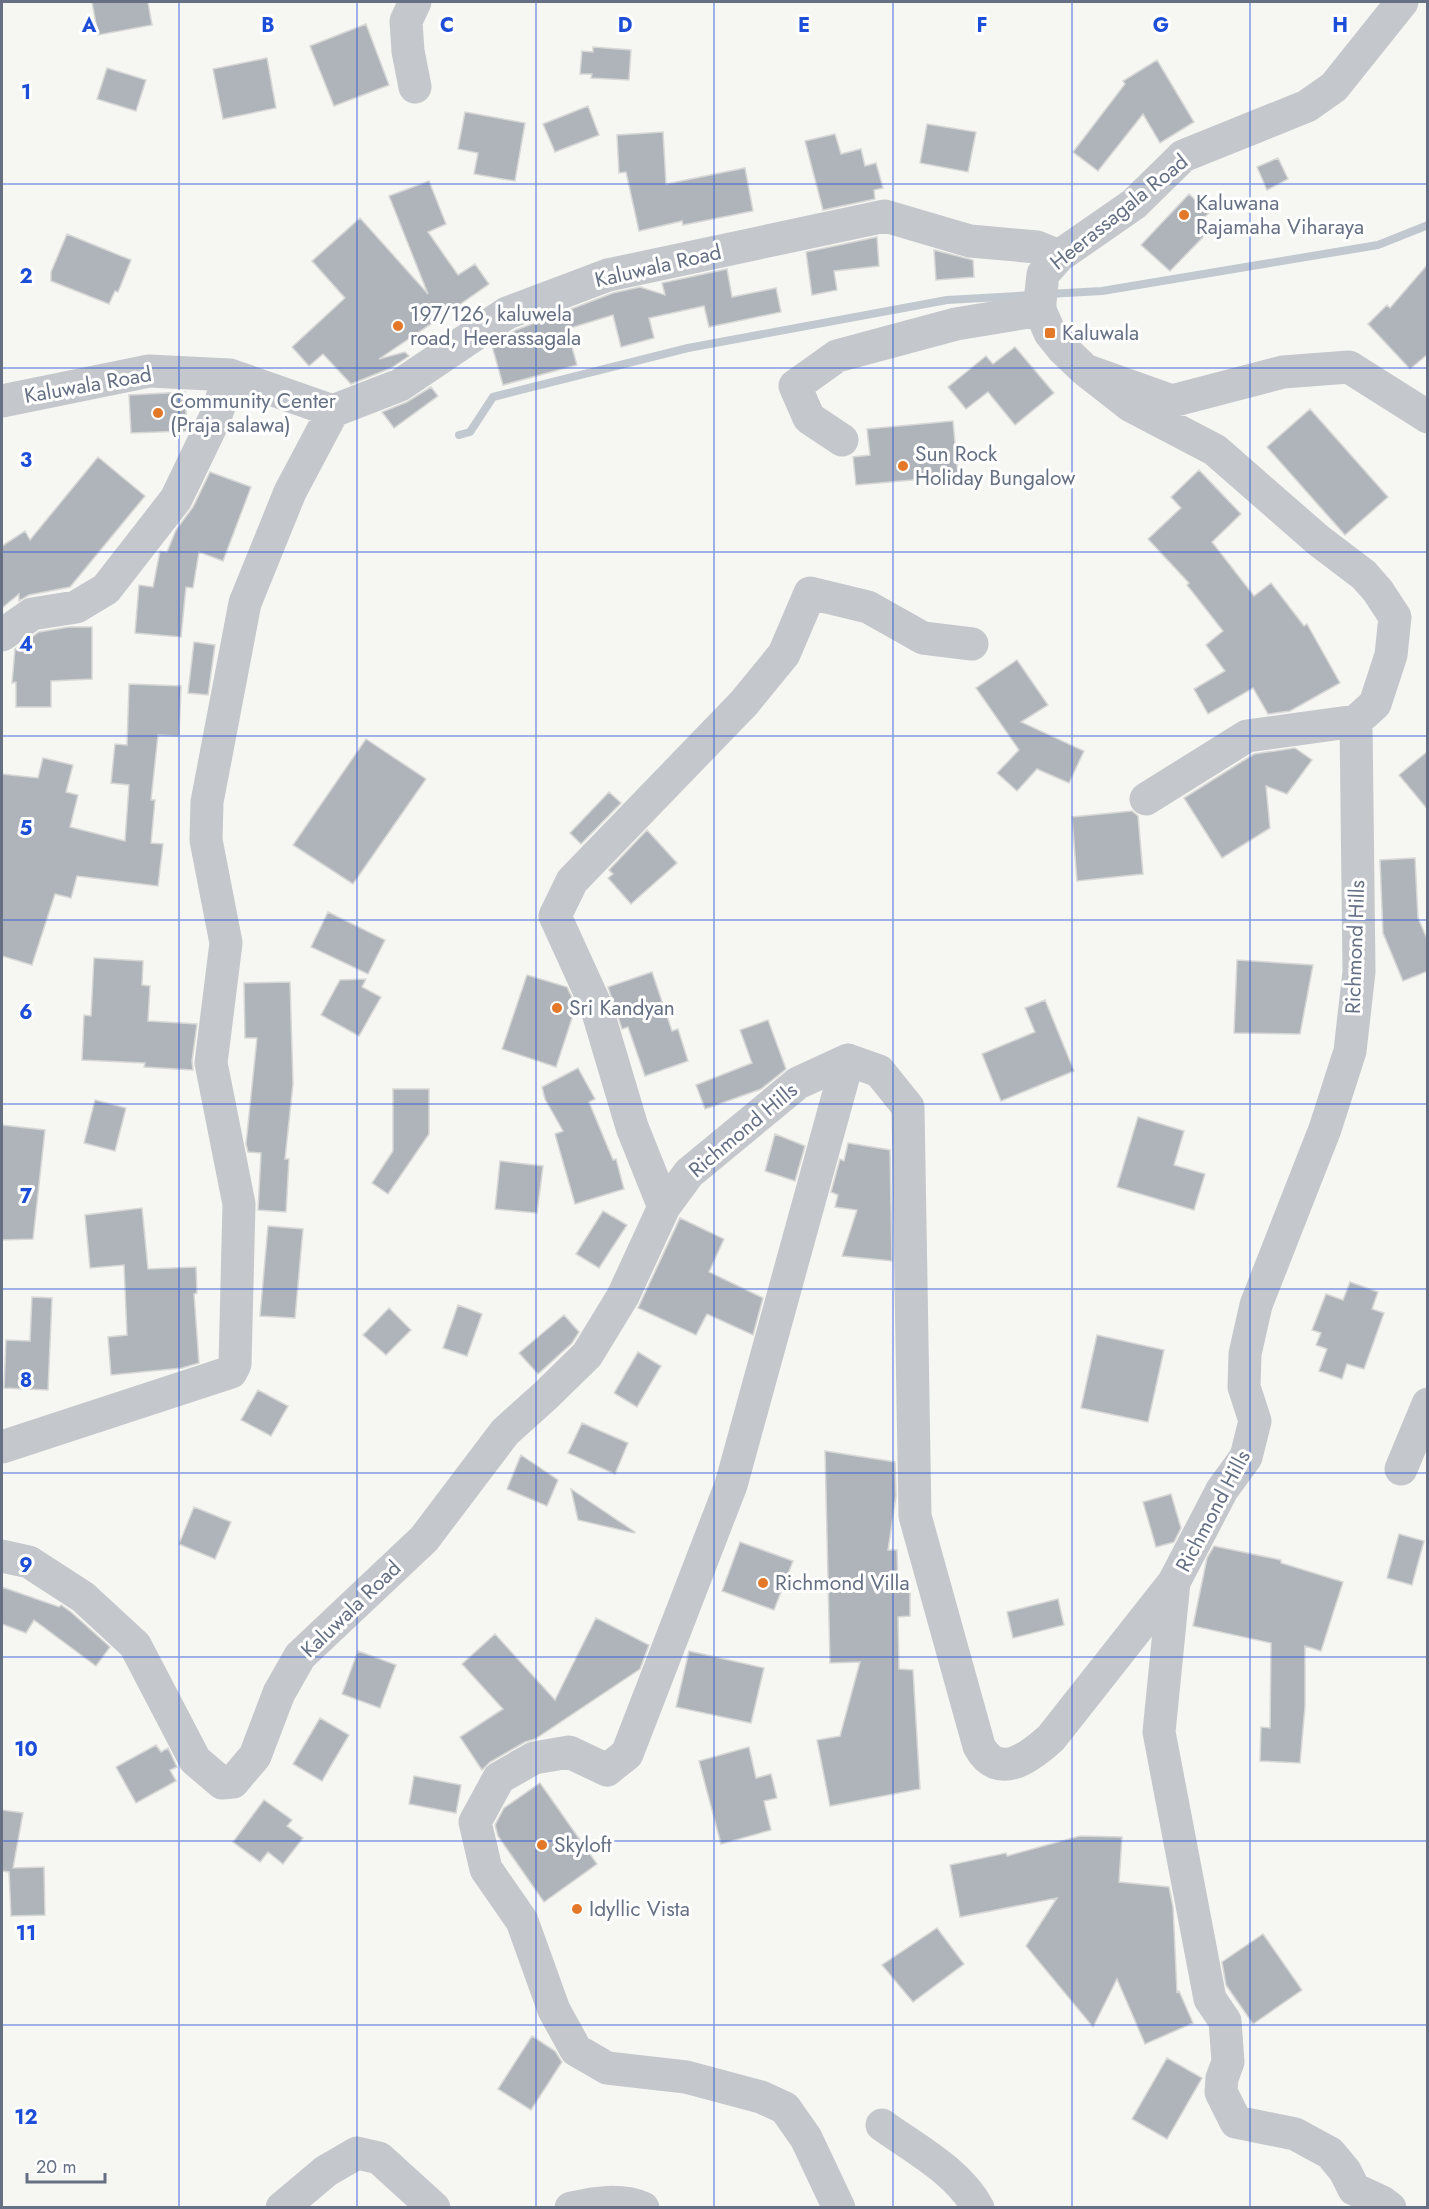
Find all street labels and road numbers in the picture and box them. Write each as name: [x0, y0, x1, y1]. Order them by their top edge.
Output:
street label: Heerassagala Road: [1044, 147, 1194, 277]
street label: Kaluwala Road: [592, 237, 724, 295]
street label: Kaluwala Road: [22, 359, 154, 411]
street label: Richmond Hills: [1338, 880, 1372, 1014]
street label: Richmond Hills: [682, 1075, 804, 1185]
street label: Richmond Hills: [1168, 1445, 1258, 1577]
street label: Kaluwala Road: [294, 1553, 408, 1665]

